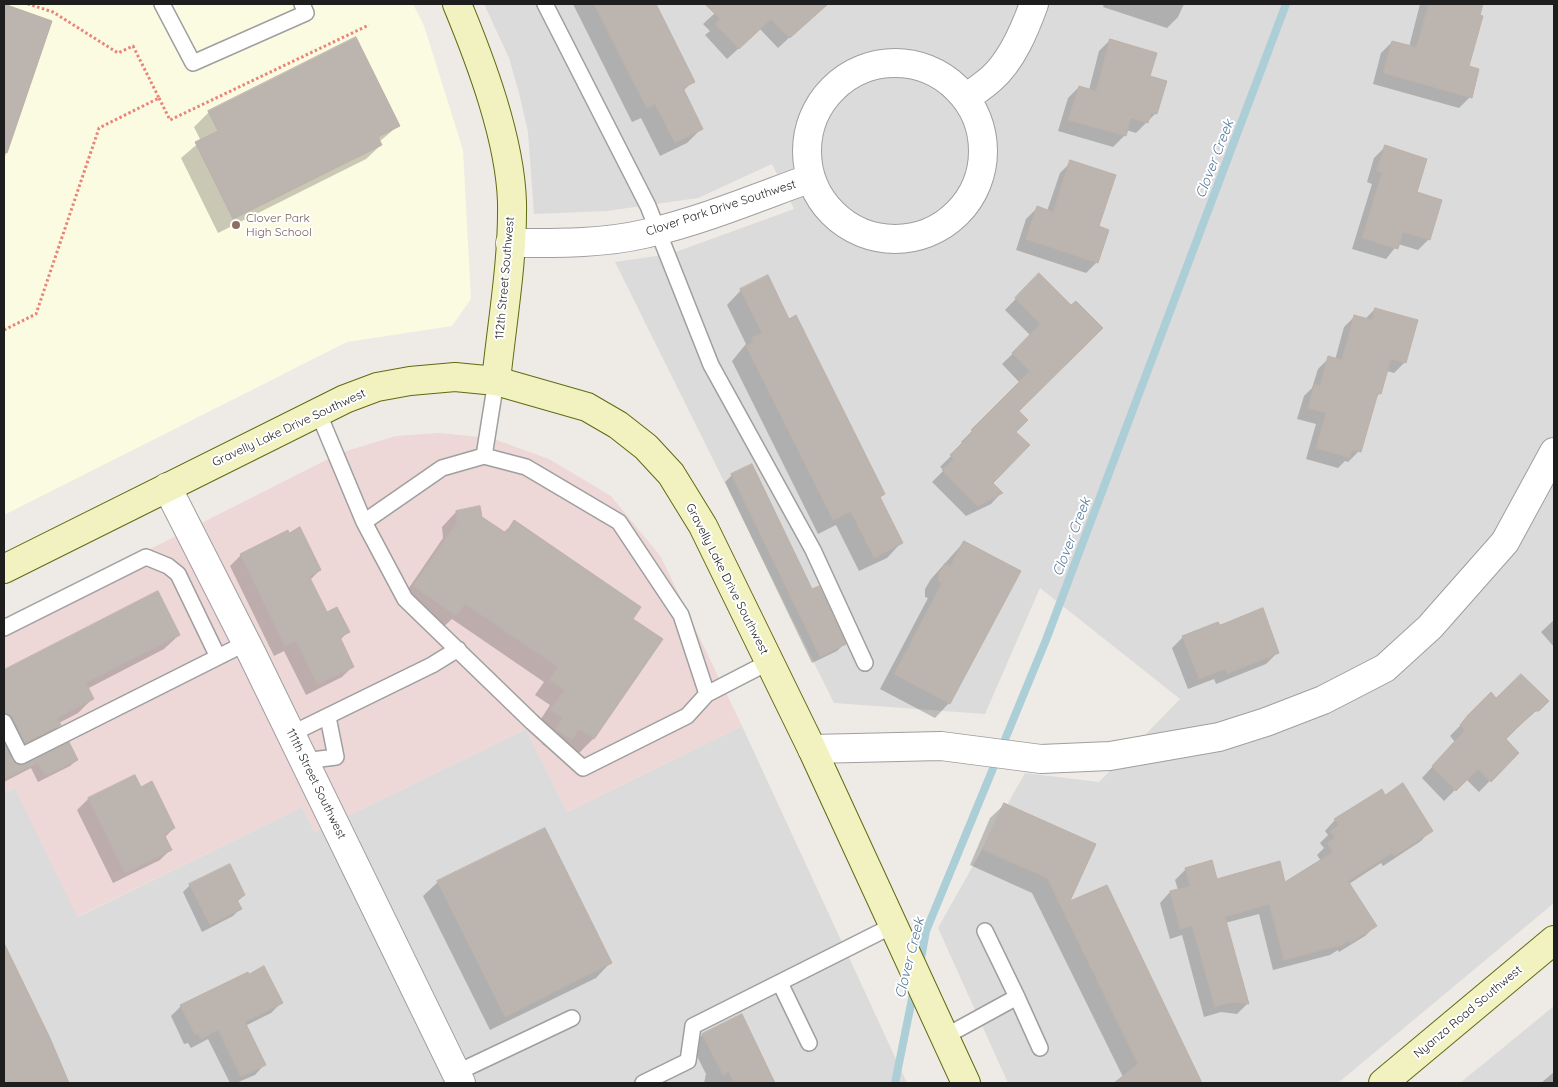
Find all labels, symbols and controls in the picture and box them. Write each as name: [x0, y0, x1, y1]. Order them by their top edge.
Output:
water label: Clover Creek: [1192, 117, 1238, 201]
street label: Clover Park Drive Southwest: [644, 177, 798, 239]
place label: Clover Park High School: [246, 211, 312, 239]
street label: 112th Street Southwest: [492, 216, 518, 340]
marker: Clover Park High School: [230, 219, 242, 231]
street label: Gravelly Lake Drive Southwest: [210, 386, 368, 470]
water label: Clover Creek: [1049, 495, 1095, 579]
street label: Gravelly Lake Drive Southwest: [683, 501, 771, 657]
street label: 111th Street Southwest: [283, 727, 349, 841]
water label: Clover Creek: [892, 916, 928, 1000]
street label: Nyanza Road Southwest: [1411, 963, 1525, 1061]

